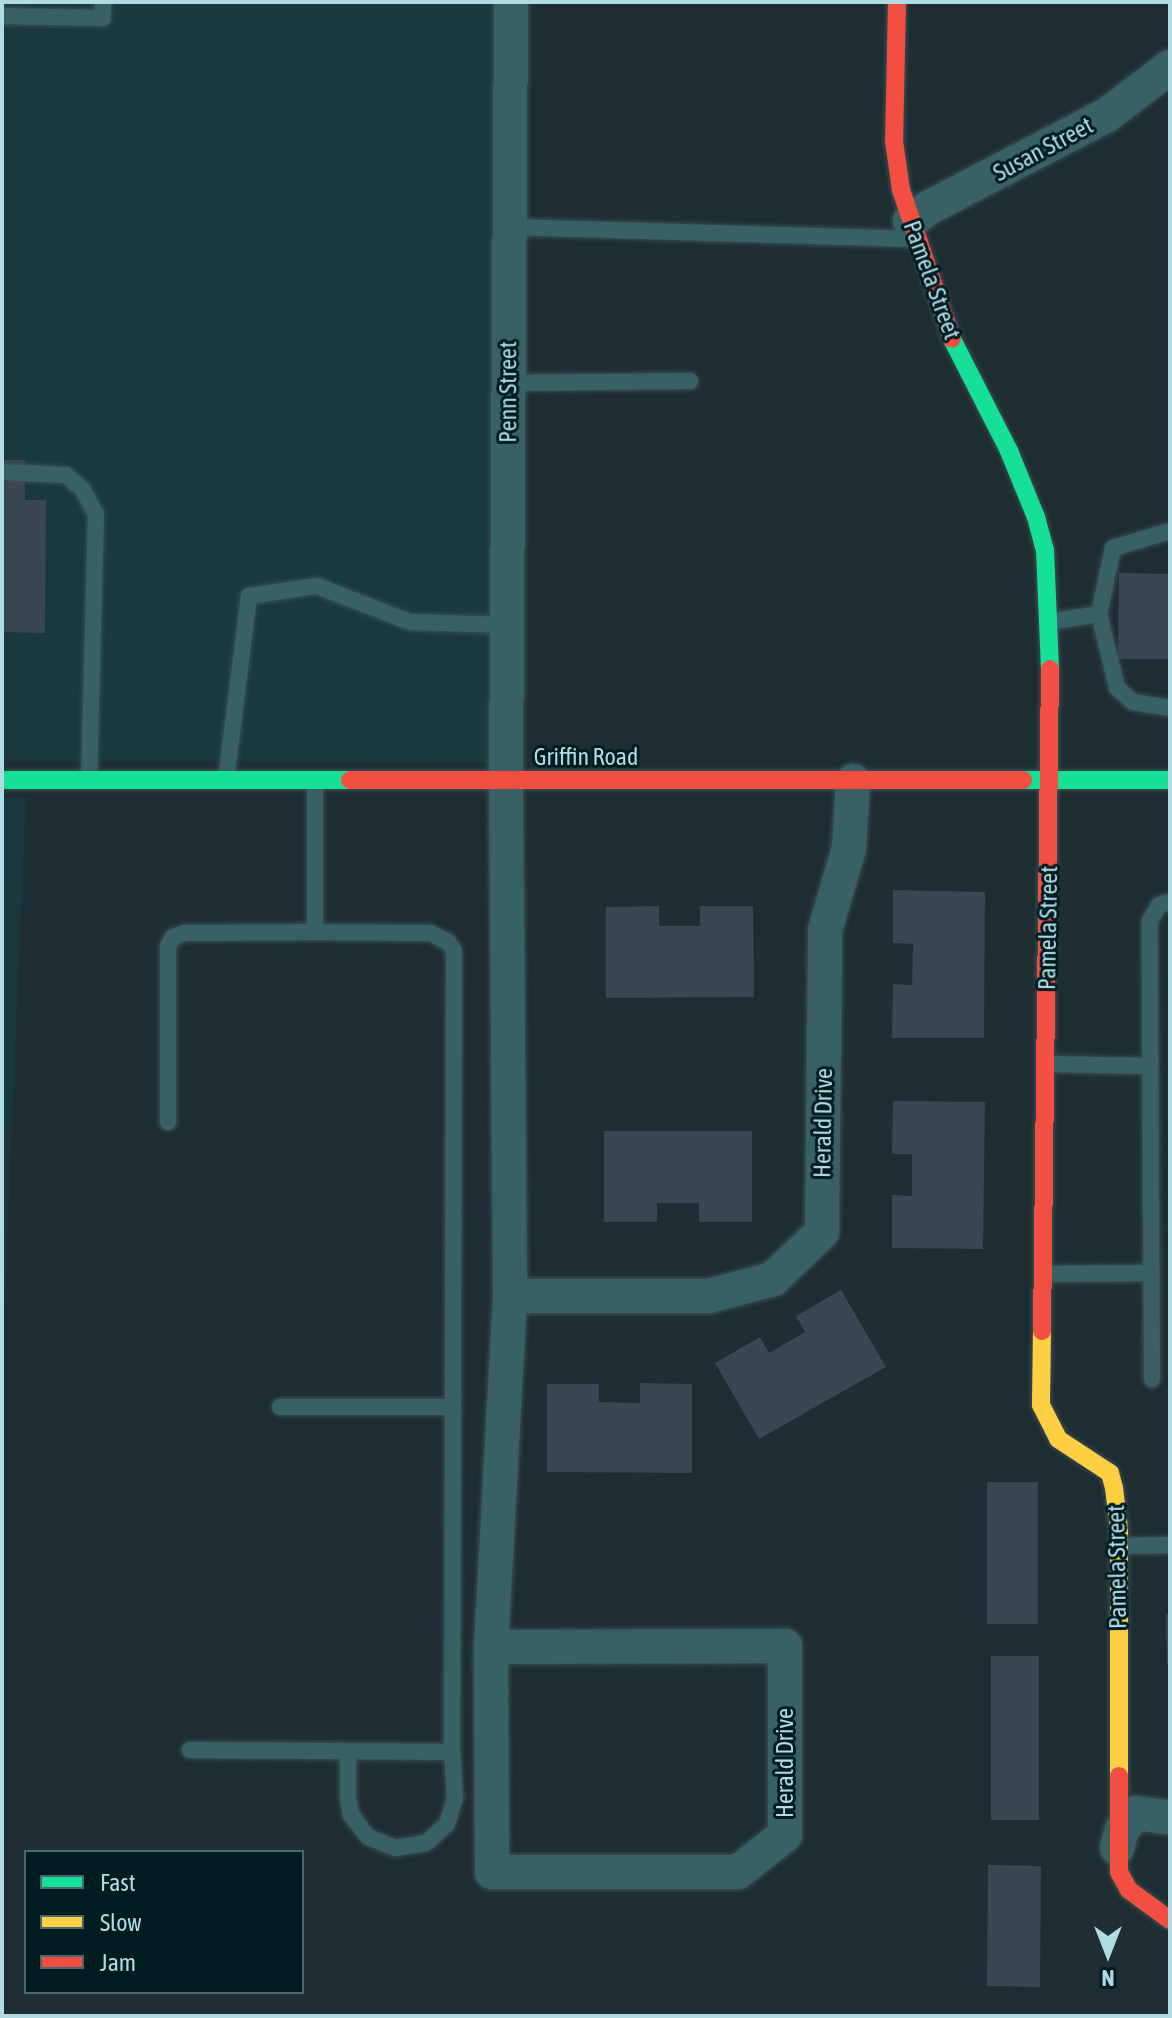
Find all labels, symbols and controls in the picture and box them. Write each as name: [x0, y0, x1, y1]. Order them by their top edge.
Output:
street label: Susan Street: [988, 111, 1098, 187]
street label: Pamela Street: [897, 217, 967, 343]
street label: Penn Street: [494, 341, 522, 443]
street label: Griffin Road: [534, 743, 638, 771]
street label: Pamela Street: [1033, 866, 1063, 990]
street label: Herald Drive: [808, 1068, 838, 1178]
street label: Pamela Street: [1102, 1505, 1132, 1629]
street label: Herald Drive: [771, 1708, 799, 1818]
legend: [24, 1850, 304, 1994]
text: Fast: [100, 1869, 136, 1896]
text: Slow: [100, 1909, 142, 1936]
north arrow: [1068, 1914, 1148, 1994]
text: Jam: [100, 1949, 136, 1976]
text: N: [1102, 1965, 1115, 1991]

